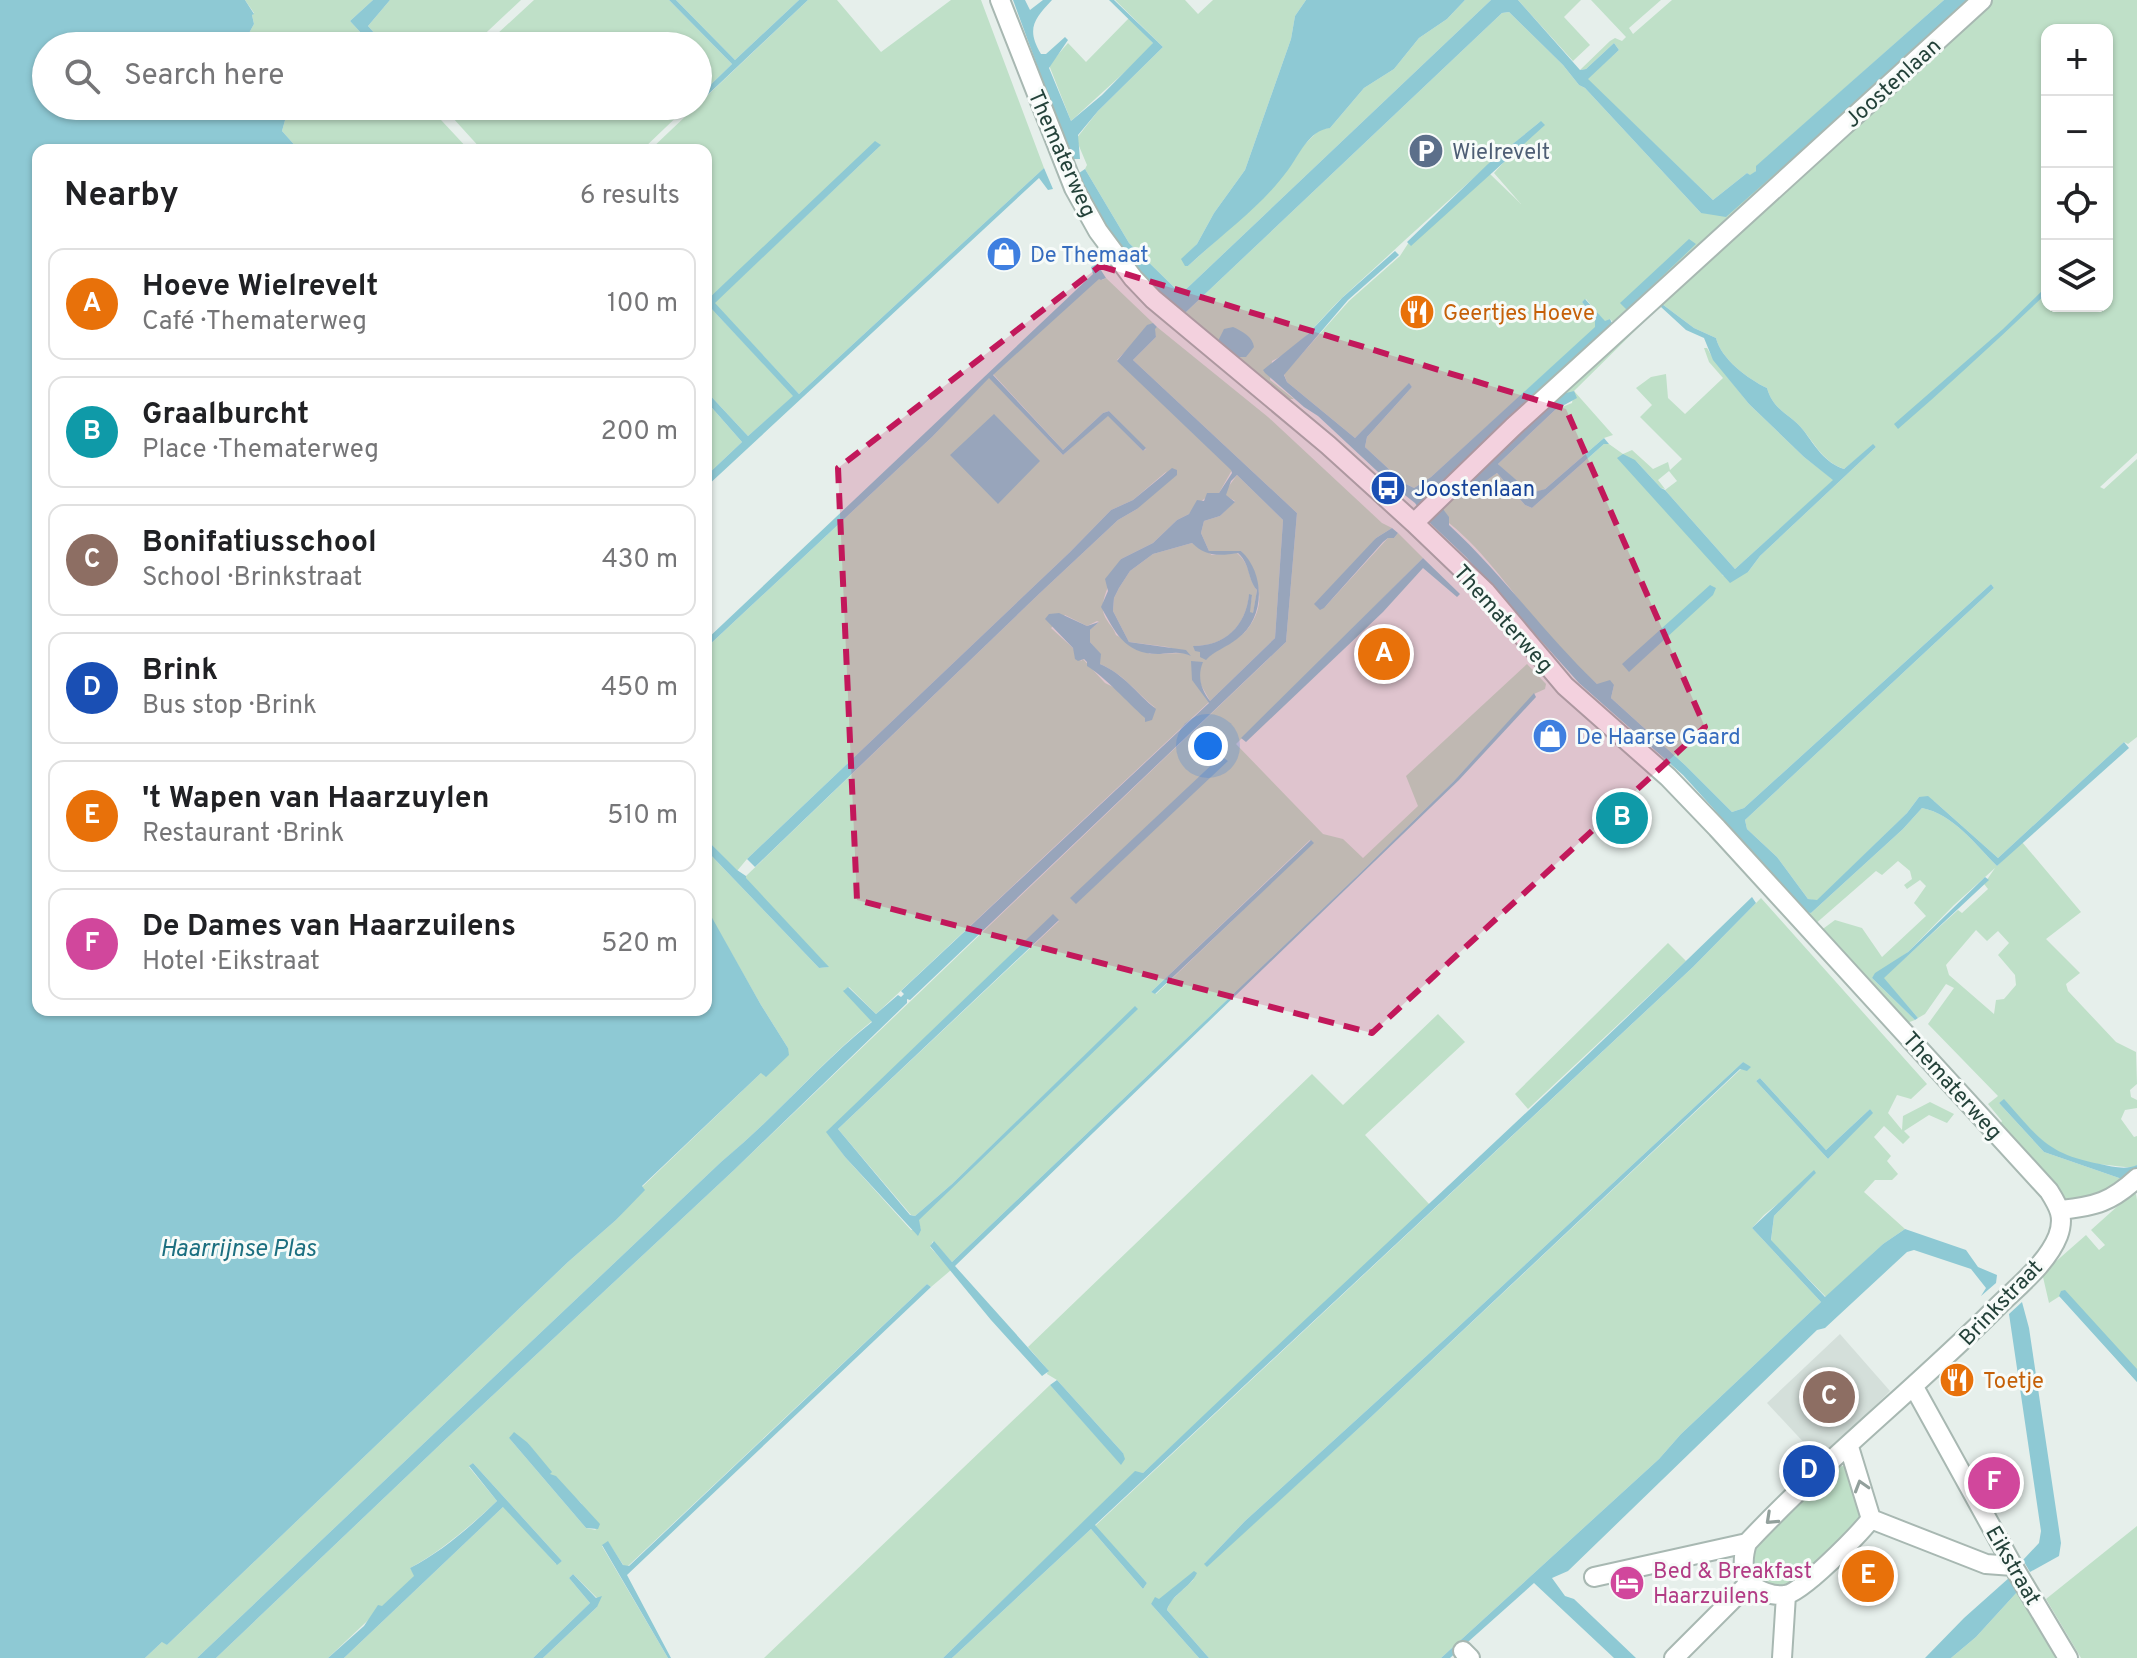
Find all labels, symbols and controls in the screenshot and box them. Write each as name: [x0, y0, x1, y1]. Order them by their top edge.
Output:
map controls: [2041, 24, 2113, 312]
button: +: [2041, 24, 2113, 96]
search box: [32, 32, 712, 120]
street label: Joostenlaan: [1840, 33, 1948, 134]
icon: search: [60, 54, 104, 98]
text: Search here: [124, 58, 284, 95]
street label: Thematerweg: [1021, 86, 1101, 222]
button: −: [2041, 96, 2113, 168]
parking icon: Wielrevelt: [1407, 132, 1445, 170]
place label: Wielrevelt: [1452, 140, 1550, 167]
button: locate: [2041, 168, 2113, 240]
text: Nearby: [64, 175, 179, 218]
text: 6 results: [580, 180, 680, 213]
shop icon: De Themaat: [985, 235, 1023, 273]
button: layers: [2041, 240, 2113, 312]
place label: De Themaat: [1030, 243, 1149, 270]
text: Hoeve Wielrevelt: [142, 269, 378, 306]
text: A: [83, 288, 101, 321]
text: 100 m: [607, 288, 678, 321]
restaurant icon: Geertjes Hoeve: [1398, 293, 1436, 331]
place label: Geertjes Hoeve: [1443, 301, 1595, 328]
text: Café · Thematerweg: [142, 306, 367, 339]
text: Graalburcht: [142, 397, 309, 434]
text: B: [83, 416, 101, 449]
text: 200 m: [601, 416, 678, 449]
text: Place · Thematerweg: [142, 434, 379, 467]
bus stop icon: Joostenlaan: [1369, 469, 1407, 507]
place label: Joostenlaan: [1414, 477, 1535, 504]
text: Bonifatiusschool: [142, 525, 377, 562]
text: C: [84, 544, 100, 577]
text: 430 m: [602, 544, 678, 577]
street label: Thematerweg: [1446, 560, 1558, 679]
text: School · Brinkstraat: [142, 562, 362, 595]
pin: A: [1358, 624, 1410, 684]
text: Brink: [142, 653, 218, 690]
text: D: [83, 672, 101, 705]
text: 450 m: [601, 672, 678, 705]
text: Bus stop · Brink: [142, 690, 317, 723]
shop icon: De Haarse Gaard: [1531, 717, 1569, 755]
place label: De Haarse Gaard: [1576, 725, 1741, 752]
your location: [1188, 726, 1228, 766]
text: 't Wapen van Haarzuylen: [142, 781, 489, 818]
pin: B: [1596, 788, 1648, 848]
text: E: [84, 800, 100, 833]
text: 510 m: [607, 800, 678, 833]
text: Restaurant · Brink: [142, 818, 344, 851]
text: De Dames van Haarzuilens: [142, 909, 516, 946]
text: F: [85, 928, 99, 961]
text: 520 m: [601, 928, 678, 961]
text: Hotel · Eikstraat: [142, 946, 320, 979]
street label: Thematerweg: [1895, 1027, 2007, 1146]
water label: Haarrijnse Plas: [160, 1235, 317, 1265]
street label: Brinkstraat: [1954, 1255, 2049, 1352]
restaurant icon: Toetje: [1938, 1361, 1976, 1399]
pin: C: [1803, 1367, 1855, 1427]
place label: Toetje: [1983, 1369, 2044, 1396]
pin: D: [1783, 1441, 1835, 1501]
pin: F: [1968, 1453, 2020, 1513]
one-way arrow: [1854, 1479, 1870, 1493]
one-way arrow: [1766, 1510, 1781, 1524]
street label: Eikstraat: [1978, 1522, 2045, 1611]
pin: E: [1842, 1546, 1894, 1606]
place label: Bed & Breakfast Haarzuilens: [1653, 1559, 1812, 1611]
hotel icon: Bed & Breakfast Haarzuilens: [1608, 1564, 1646, 1602]

